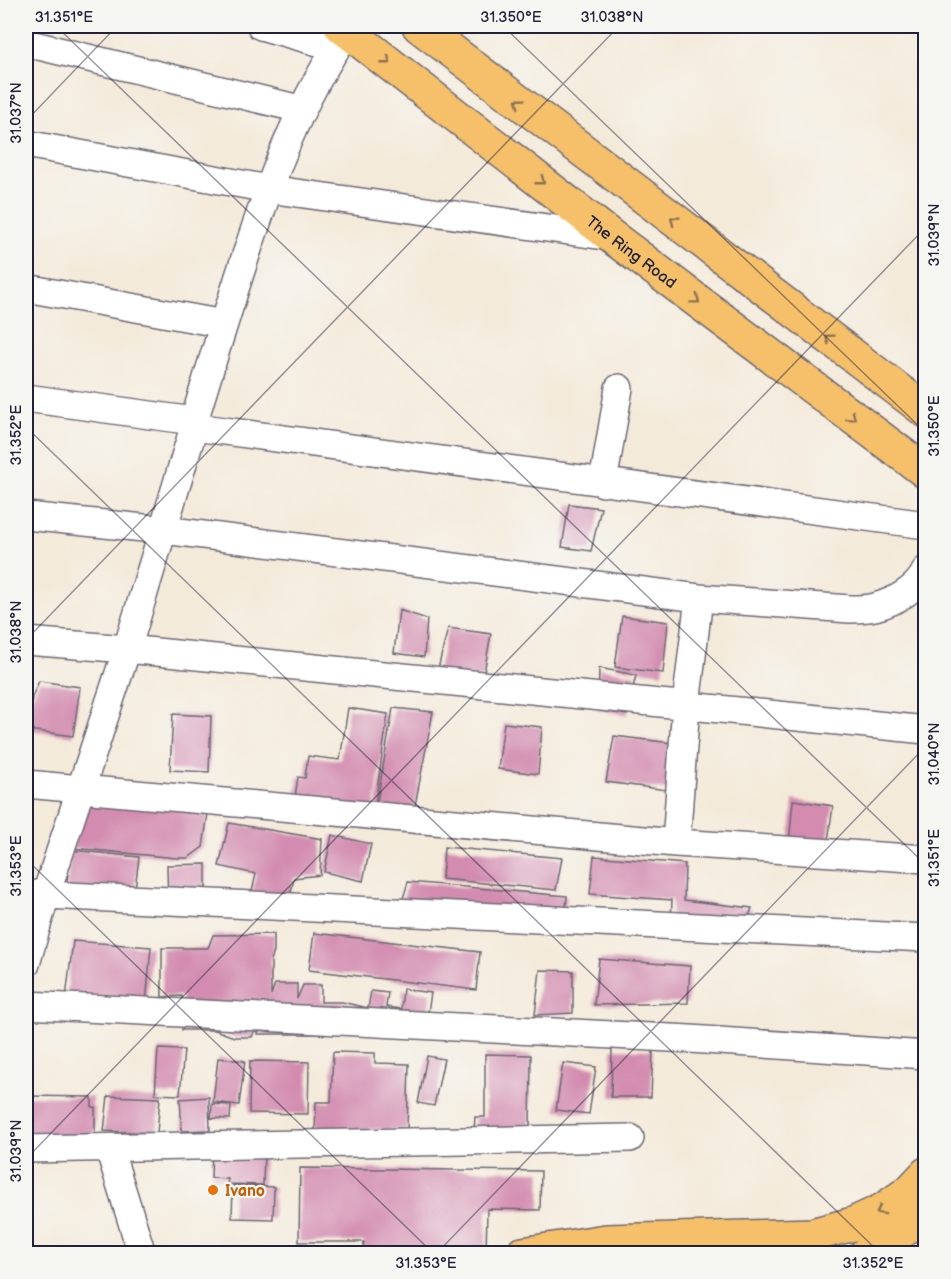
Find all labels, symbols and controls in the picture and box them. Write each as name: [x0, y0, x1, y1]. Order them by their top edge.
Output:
text: 31.351°E: [35, 8, 93, 27]
text: 31.350°E: [480, 8, 542, 27]
text: 31.038°N: [581, 8, 643, 27]
one-way arrow: [380, 54, 391, 65]
text: 31.037°N: [7, 82, 26, 144]
one-way arrow: [514, 98, 525, 109]
one-way arrow: [534, 174, 545, 185]
text: 31.039°N: [925, 204, 944, 266]
street label: The Ring Road: [582, 212, 680, 293]
one-way arrow: [669, 216, 680, 227]
one-way arrow: [689, 292, 700, 303]
one-way arrow: [824, 335, 835, 346]
text: 31.350°E: [925, 395, 944, 457]
text: 31.352°E: [7, 404, 26, 465]
one-way arrow: [845, 409, 856, 420]
text: 31.038°N: [7, 601, 26, 663]
text: 31.040°N: [925, 723, 944, 785]
text: 31.351°E: [925, 829, 944, 887]
text: 31.353°E: [7, 835, 26, 897]
text: 31.039°N: [7, 1120, 26, 1182]
place label: Ivano: [225, 1182, 265, 1201]
marker: Ivano: [206, 1183, 220, 1197]
one-way arrow: [876, 1204, 886, 1215]
text: 31.353°E: [395, 1254, 457, 1273]
text: 31.352°E: [843, 1254, 904, 1273]

